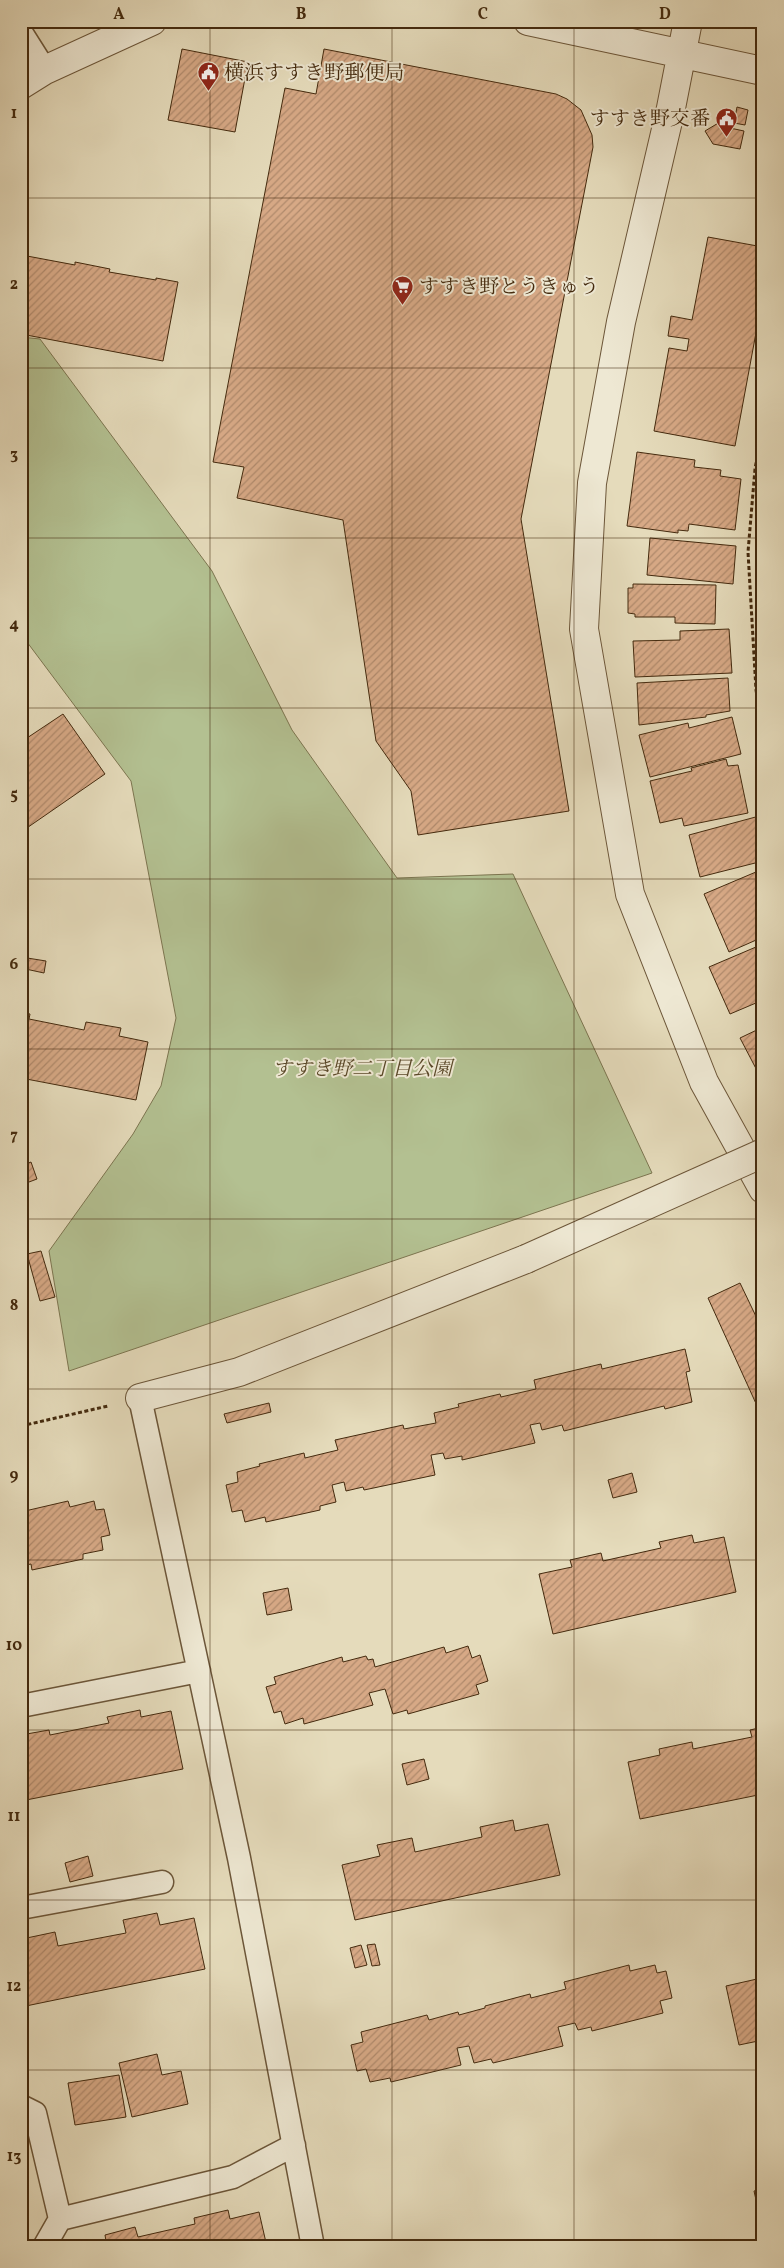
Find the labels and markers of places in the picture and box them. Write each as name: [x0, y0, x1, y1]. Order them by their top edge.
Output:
public building icon: 横浜すすき野郵便局: [196, 60, 220, 91]
place label: 横浜すすき野郵便局: [224, 60, 404, 88]
place label: すすき野交番: [590, 106, 710, 134]
public building icon: すすき野交番: [714, 106, 738, 137]
supermarket icon: すすき野とうきゅう: [391, 274, 415, 305]
place label: すすき野とうきゅう: [419, 274, 599, 302]

